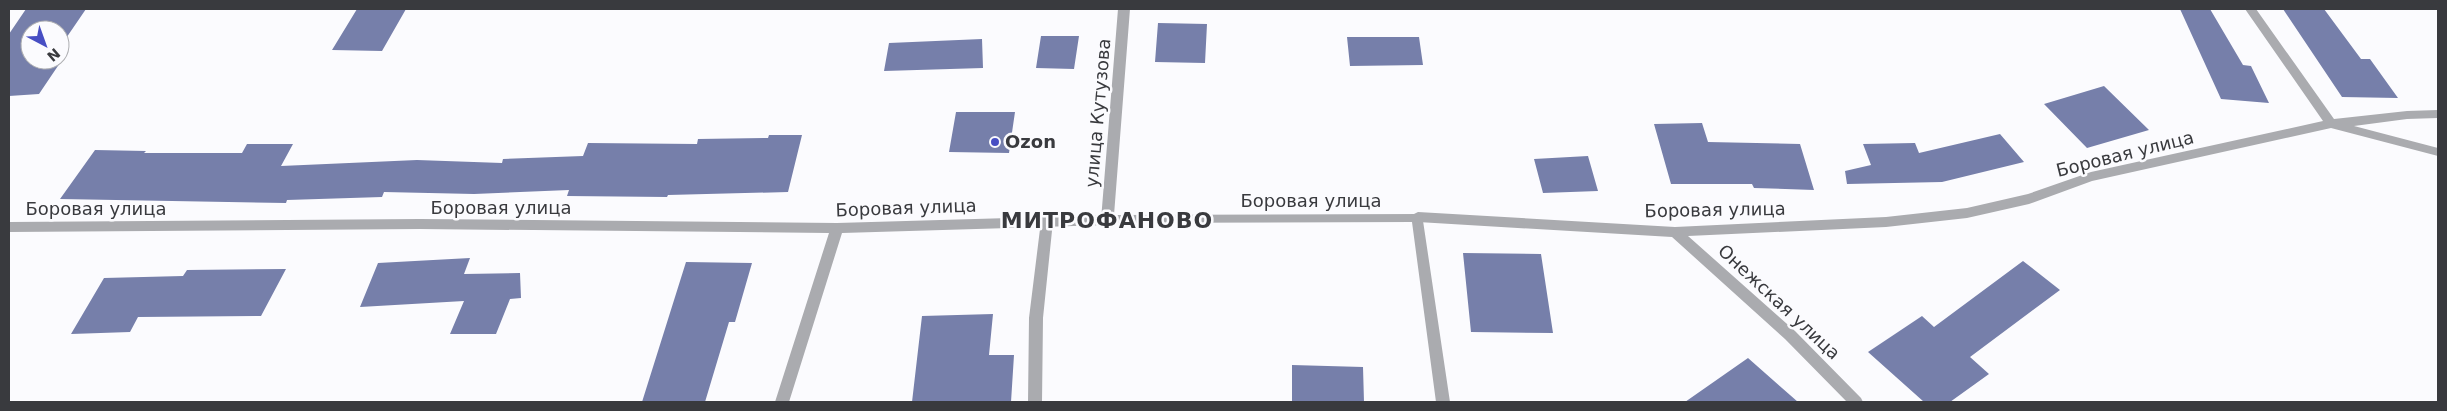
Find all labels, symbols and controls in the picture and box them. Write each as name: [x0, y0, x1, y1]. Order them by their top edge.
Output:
north arrow: [20, 20, 70, 70]
street label: улица Кутузова: [1081, 37, 1114, 188]
text: N: [44, 45, 63, 65]
street label: Боровая улица: [2054, 126, 2196, 181]
place label: Ozon: [1005, 131, 1056, 152]
marker: Ozon: [989, 136, 1001, 148]
street label: Боровая улица: [1240, 190, 1382, 211]
street label: Боровая улица: [835, 195, 977, 220]
street label: Боровая улица: [430, 197, 572, 218]
street label: Боровая улица: [25, 198, 167, 219]
street label: Боровая улица: [1644, 198, 1786, 221]
district label: МИТРОФАНОВО: [1001, 208, 1213, 233]
street label: Онежская улица: [1714, 240, 1845, 363]

